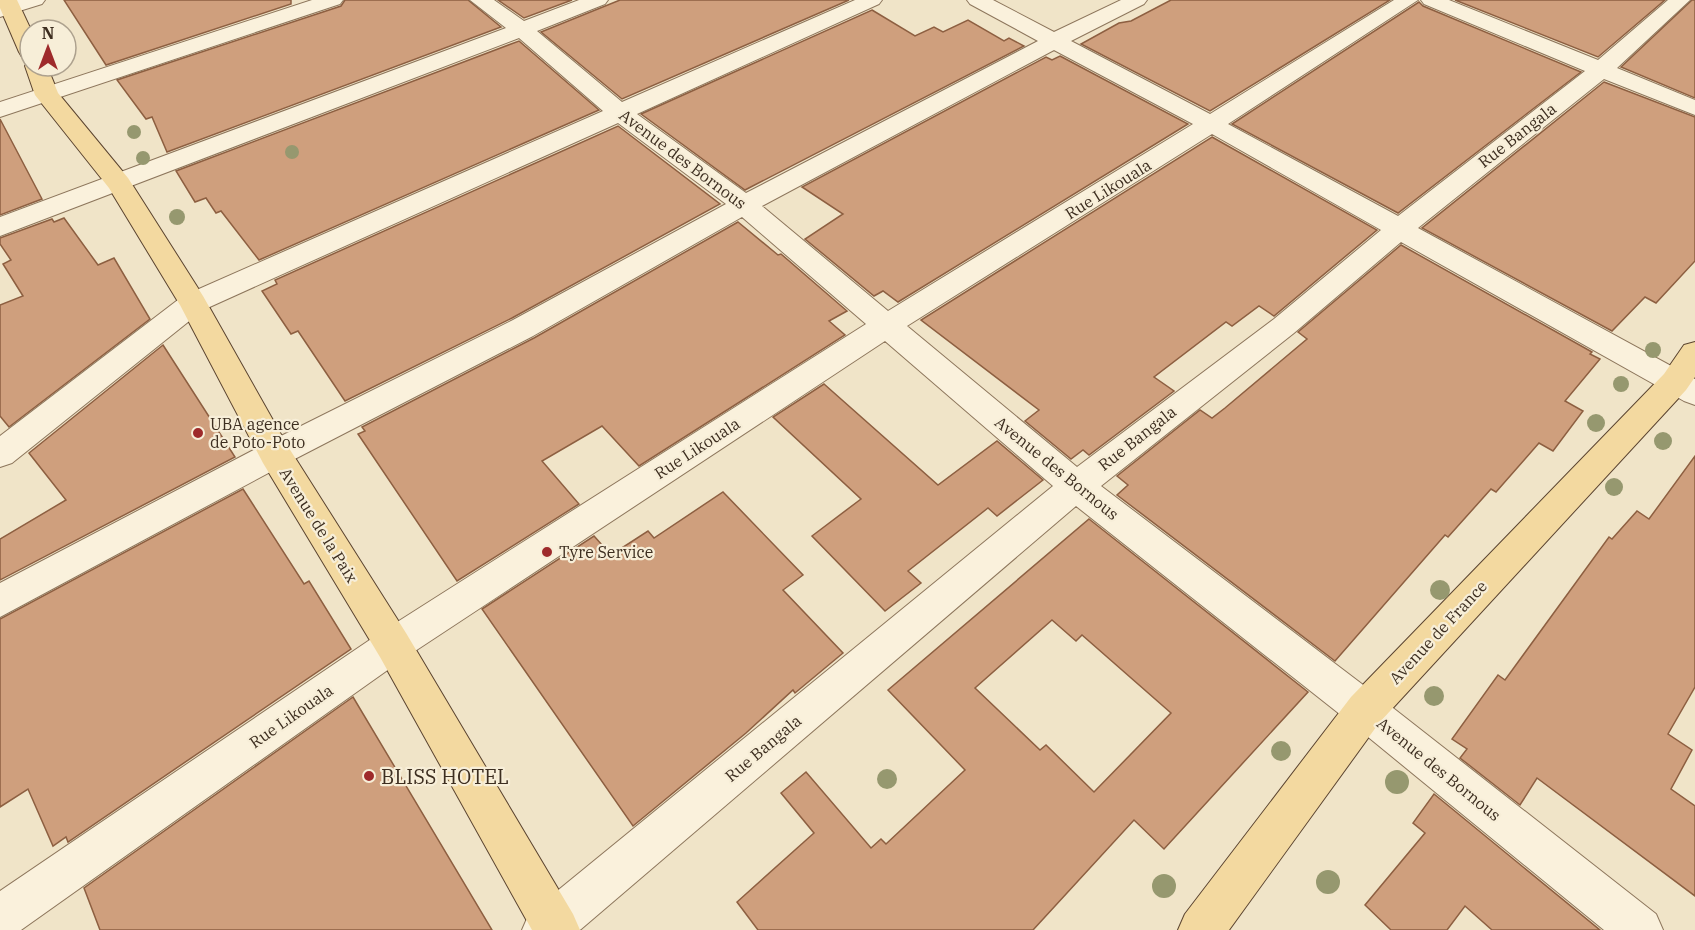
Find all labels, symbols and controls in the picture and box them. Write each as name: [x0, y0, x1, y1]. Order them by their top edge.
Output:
north arrow: [18, 18, 78, 78]
text: N: [42, 23, 54, 43]
street label: Rue Bangala: [1474, 98, 1560, 172]
street label: Avenue des Bornous: [616, 105, 750, 213]
street label: Rue Likouala: [1061, 154, 1155, 223]
street label: Rue Bangala: [1094, 401, 1180, 475]
street label: Avenue des Bornous: [991, 412, 1123, 524]
street label: Rue Likouala: [651, 413, 744, 483]
place label: UBA agence de Poto-Poto: [210, 414, 305, 452]
marker: UBA agence de Poto-Poto: [191, 426, 205, 440]
street label: Avenue de la Paix: [276, 464, 362, 586]
place label: Tyre Service: [559, 542, 653, 562]
marker: Tyre Service: [540, 545, 554, 559]
street label: Avenue de France: [1385, 576, 1491, 688]
street label: Rue Likouala: [245, 680, 337, 752]
street label: Rue Bangala: [721, 710, 805, 786]
street label: Avenue des Bornous: [1373, 713, 1505, 825]
place label: BLISS HOTEL: [381, 763, 509, 790]
marker: BLISS HOTEL: [362, 769, 376, 783]

